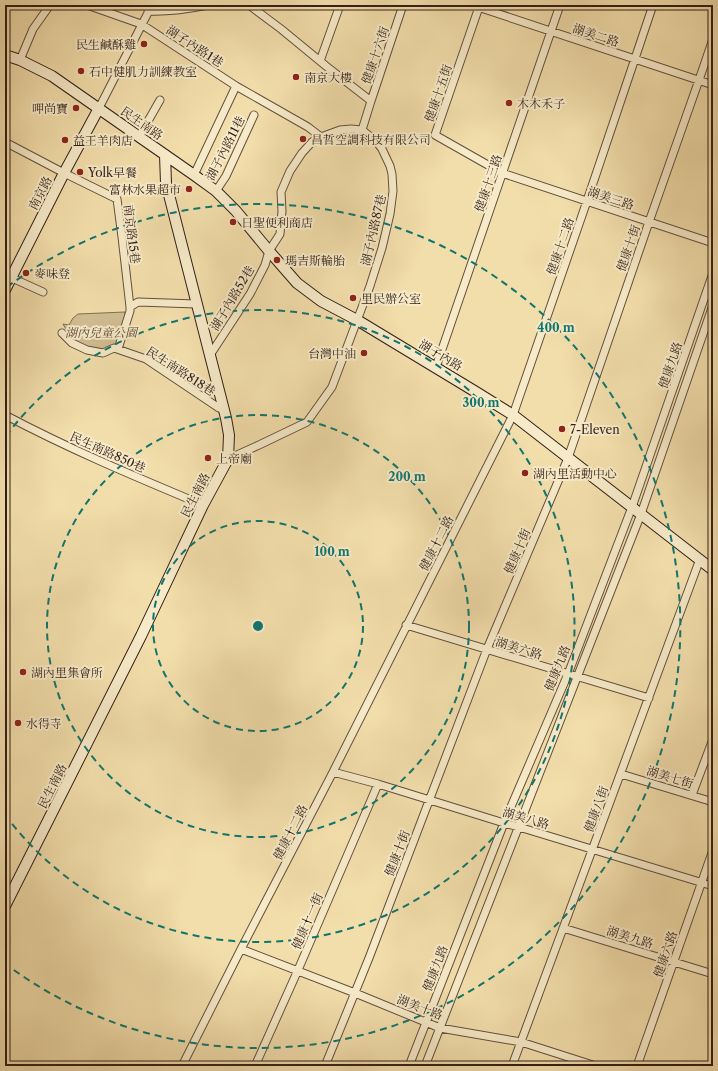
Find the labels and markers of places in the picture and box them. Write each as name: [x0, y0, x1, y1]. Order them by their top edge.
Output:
place label: 民生鹹酥雞: [76, 37, 136, 52]
marker: 民生鹹酥雞: [139, 39, 149, 49]
place label: 石中健肌力訓練教室: [89, 64, 197, 79]
marker: 石中健肌力訓練教室: [76, 66, 86, 76]
place label: 南京大樓: [304, 70, 352, 85]
marker: 南京大樓: [291, 72, 301, 82]
place label: 木木禾子: [517, 96, 565, 111]
marker: 木木禾子: [504, 98, 514, 108]
place label: 呷尚寶: [32, 101, 68, 116]
marker: 呷尚寶: [71, 103, 81, 113]
place label: 昌哲空調科技有限公司: [311, 132, 431, 147]
place label: 益王羊肉店: [73, 133, 133, 148]
marker: 昌哲空調科技有限公司: [298, 134, 308, 144]
marker: 益王羊肉店: [60, 135, 70, 145]
place label: Yolk早餐: [87, 165, 137, 180]
marker: Yolk早餐: [75, 167, 85, 177]
place label: 富林水果超市: [109, 182, 181, 197]
marker: 富林水果超市: [184, 184, 194, 194]
place label: 日聖便利商店: [241, 215, 313, 230]
marker: 日聖便利商店: [228, 217, 238, 227]
place label: 瑪吉斯輪胎: [285, 253, 345, 268]
marker: 瑪吉斯輪胎: [272, 255, 282, 265]
place label: 麥味登: [34, 266, 70, 281]
marker: 麥味登: [21, 268, 31, 278]
place label: 里民辦公室: [361, 291, 421, 306]
marker: 里民辦公室: [348, 293, 358, 303]
place label: 台灣中油: [308, 346, 356, 361]
marker: 台灣中油: [359, 348, 369, 358]
place label: 7-Eleven: [570, 422, 620, 437]
marker: 7-Eleven: [557, 424, 567, 434]
place label: 上帝廟: [216, 451, 252, 466]
marker: 上帝廟: [203, 453, 213, 463]
place label: 湖內里活動中心: [533, 466, 617, 481]
marker: 湖內里活動中心: [520, 468, 530, 478]
centre of rings: [251, 619, 265, 633]
place label: 湖內里集會所: [31, 665, 103, 680]
marker: 湖內里集會所: [18, 667, 28, 677]
place label: 水得寺: [26, 716, 62, 731]
marker: 水得寺: [13, 718, 23, 728]

